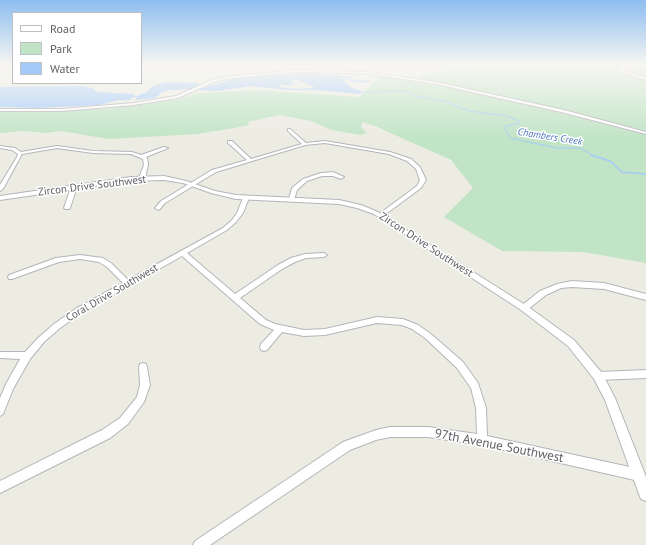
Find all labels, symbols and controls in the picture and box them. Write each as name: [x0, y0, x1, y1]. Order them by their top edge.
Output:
legend: [12, 12, 142, 84]
text: Road: [50, 21, 75, 36]
text: Park: [50, 41, 72, 56]
text: Water: [50, 61, 80, 76]
water label: Chambers Creek: [517, 126, 583, 148]
street label: Zircon Drive Southwest: [37, 173, 147, 199]
street label: Zircon Drive Southwest: [377, 210, 475, 280]
street label: Coral Drive Southwest: [64, 261, 160, 325]
street label: 97th Avenue Southwest: [433, 426, 565, 466]

